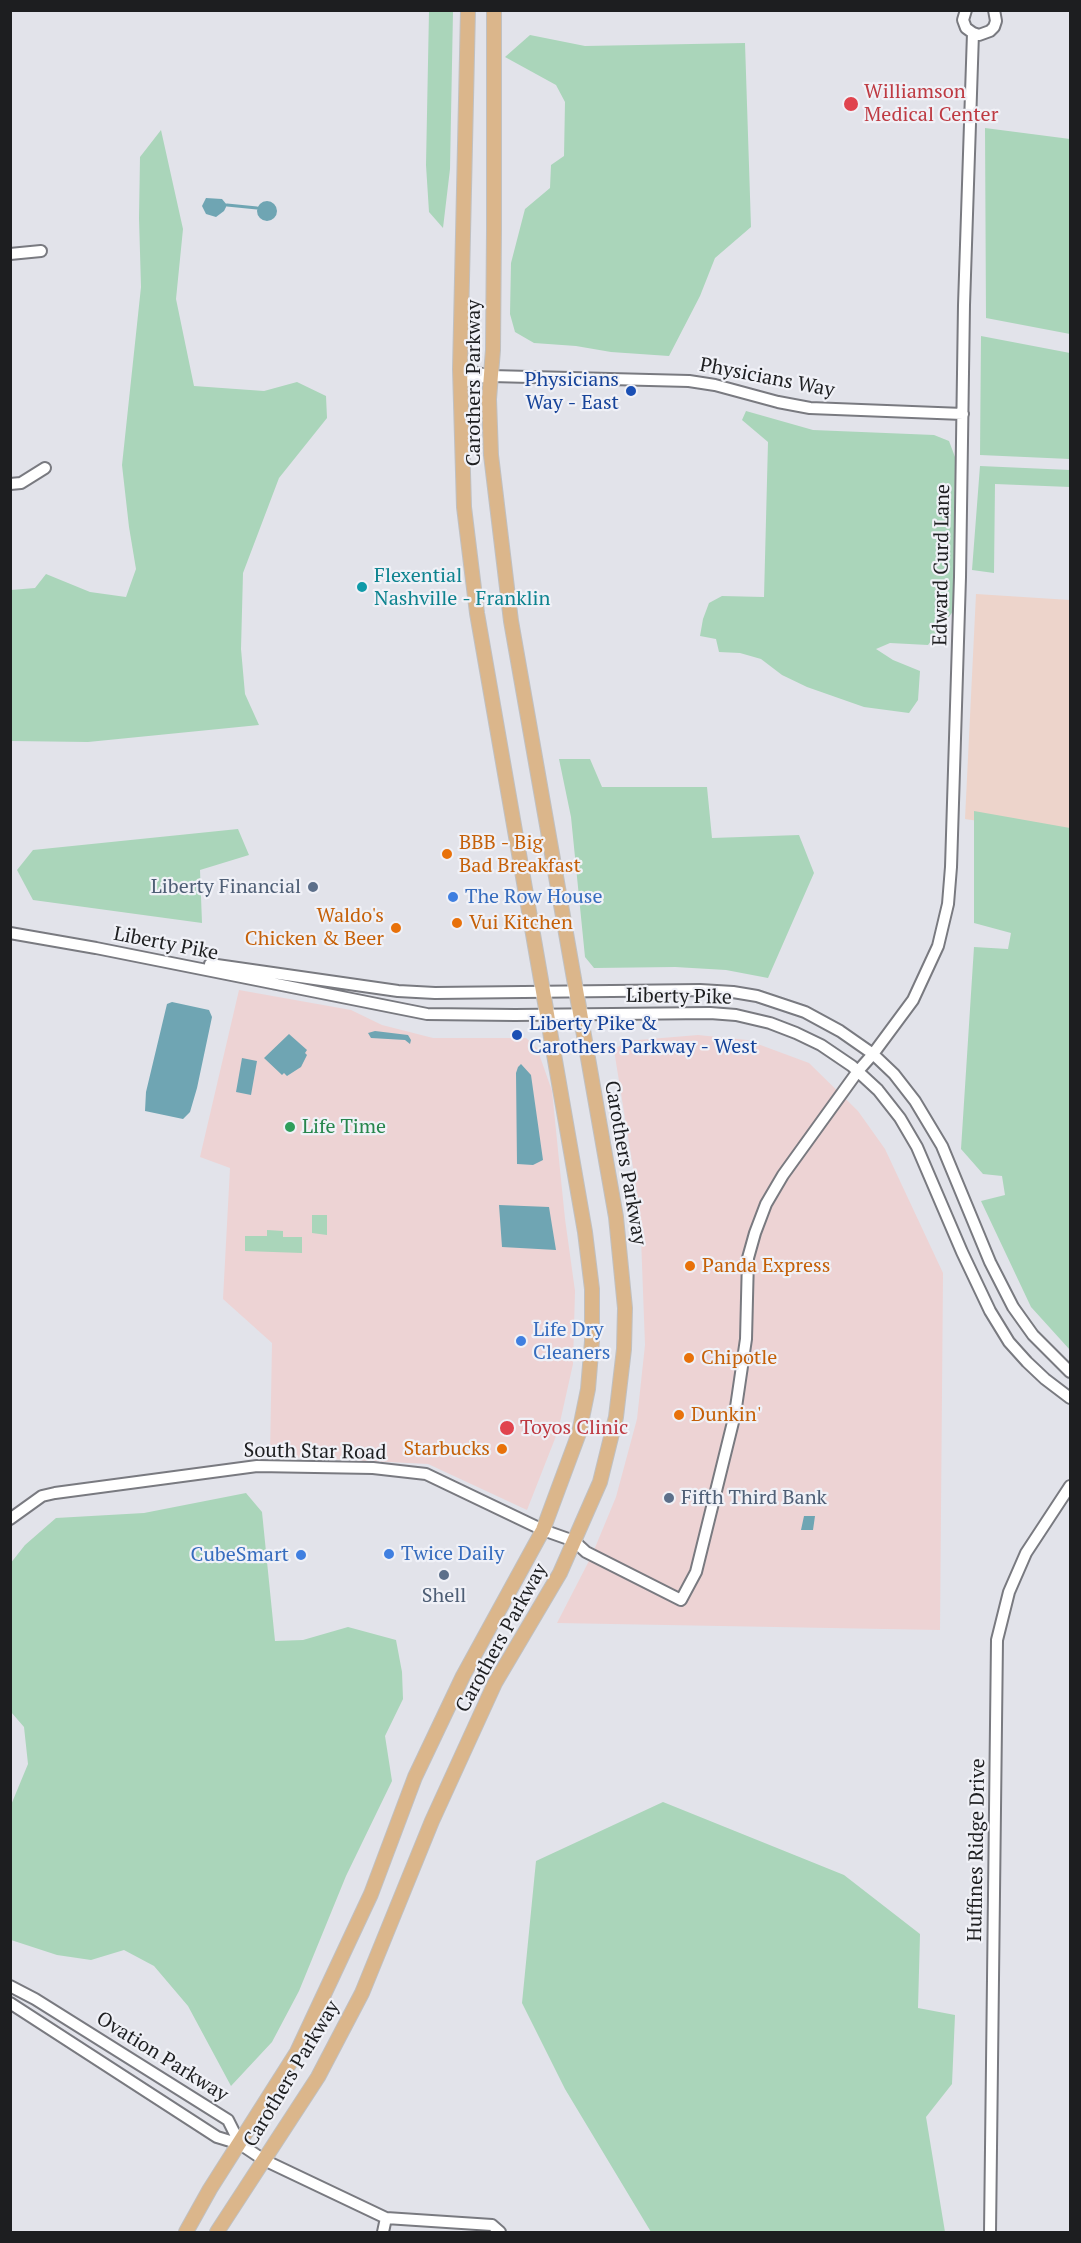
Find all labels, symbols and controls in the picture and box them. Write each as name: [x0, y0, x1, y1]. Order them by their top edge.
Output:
place label: Williamson Medical Center: [864, 80, 998, 127]
marker: Williamson Medical Center: [842, 95, 860, 113]
street label: Carothers Parkway: [462, 300, 486, 466]
street label: Physicians Way: [698, 353, 836, 403]
place label: Physicians Way - East: [525, 368, 619, 415]
marker: Physicians Way - East: [624, 384, 638, 398]
street label: Edward Curd Lane: [929, 484, 955, 646]
place label: Flexential Nashville - Franklin: [374, 564, 550, 611]
marker: Flexential Nashville - Franklin: [355, 580, 369, 594]
place label: BBB - Big Bad Breakfast: [459, 831, 581, 878]
marker: BBB - Big Bad Breakfast: [440, 847, 454, 861]
place label: Liberty Financial: [151, 875, 301, 899]
marker: Liberty Financial: [306, 880, 320, 894]
place label: The Row House: [465, 885, 602, 909]
marker: The Row House: [446, 890, 460, 904]
place label: Waldo's Chicken & Beer: [245, 904, 384, 951]
place label: Vui Kitchen: [469, 911, 573, 935]
marker: Vui Kitchen: [450, 916, 464, 930]
marker: Waldo's Chicken & Beer: [389, 921, 403, 935]
street label: Liberty Pike: [112, 922, 220, 966]
street label: Liberty Pike: [626, 984, 732, 1010]
place label: Liberty Pike & Carothers Parkway - West: [529, 1012, 757, 1059]
marker: Liberty Pike & Carothers Parkway - West: [510, 1028, 524, 1042]
street label: Carothers Parkway: [599, 1079, 651, 1247]
place label: Life Time: [302, 1115, 386, 1139]
marker: Life Time: [283, 1120, 297, 1134]
place label: Panda Express: [702, 1254, 830, 1278]
marker: Panda Express: [683, 1259, 697, 1273]
place label: Life Dry Cleaners: [533, 1318, 610, 1365]
marker: Life Dry Cleaners: [514, 1334, 528, 1348]
place label: Chipotle: [701, 1346, 777, 1370]
marker: Chipotle: [682, 1351, 696, 1365]
place label: Dunkin': [691, 1403, 761, 1427]
marker: Dunkin': [672, 1408, 686, 1422]
place label: Toyos Clinic: [520, 1416, 628, 1440]
marker: Toyos Clinic: [498, 1419, 516, 1437]
place label: Starbucks: [403, 1437, 490, 1461]
street label: South Star Road: [243, 1439, 387, 1465]
marker: Starbucks: [495, 1442, 509, 1456]
place label: Fifth Third Bank: [681, 1486, 827, 1510]
marker: Fifth Third Bank: [662, 1491, 676, 1505]
place label: Twice Daily: [401, 1542, 504, 1566]
place label: CubeSmart: [191, 1543, 289, 1567]
marker: Twice Daily: [382, 1547, 396, 1561]
marker: CubeSmart: [294, 1548, 308, 1562]
street label: Carothers Parkway: [451, 1559, 553, 1717]
marker: Shell: [437, 1568, 451, 1582]
place label: Shell: [422, 1584, 466, 1608]
street label: Huffines Ridge Drive: [963, 1758, 991, 1942]
street label: Carothers Parkway: [239, 1996, 345, 2152]
street label: Ovation Parkway: [92, 2007, 232, 2107]

